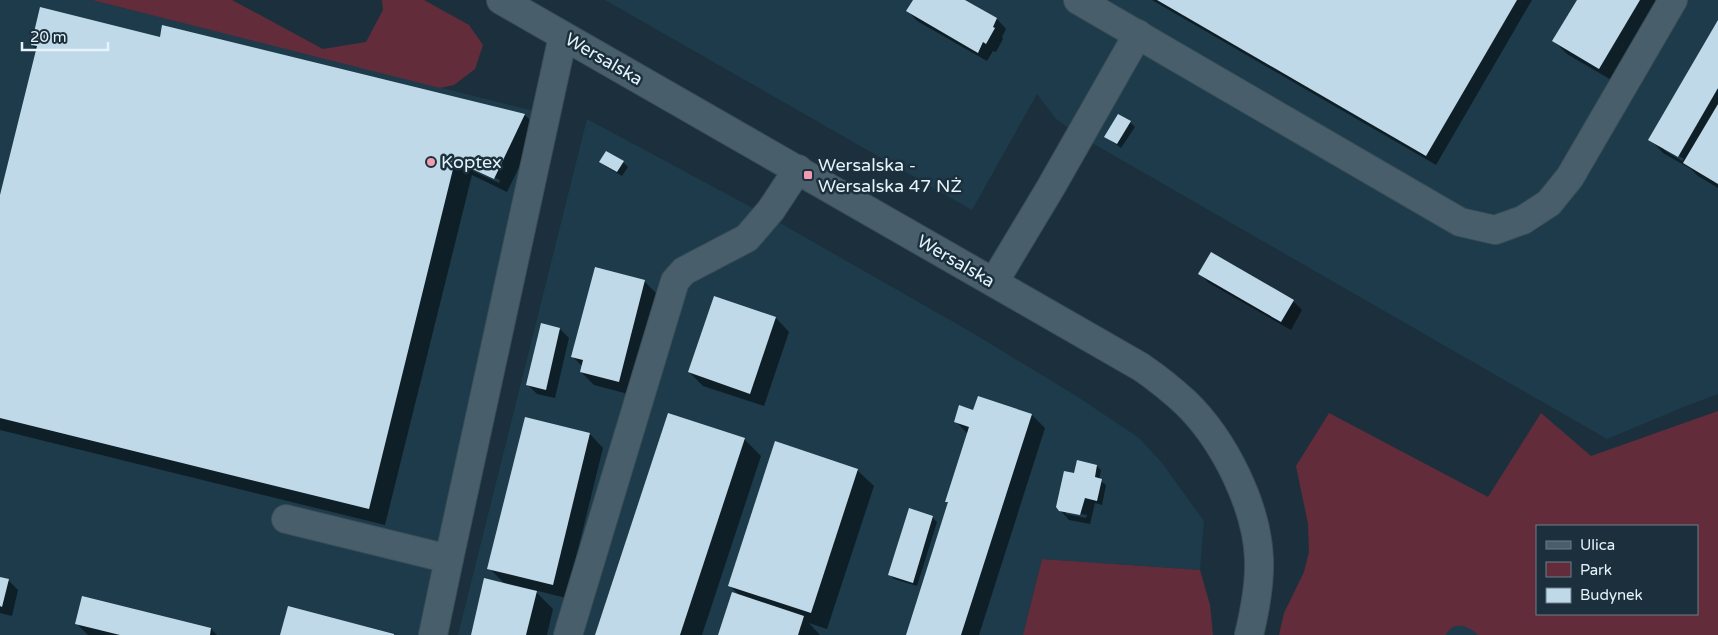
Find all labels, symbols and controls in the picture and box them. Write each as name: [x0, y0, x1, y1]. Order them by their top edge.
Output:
scale bar: [22, 20, 109, 52]
text: 20 m: [30, 28, 67, 46]
street label: Wersalska: [561, 28, 647, 90]
place label: Koptex: [441, 151, 502, 173]
place label: Wersalska - Wersalska 47 NŻ: [818, 154, 962, 197]
marker: Koptex: [425, 156, 437, 168]
marker: Wersalska - Wersalska 47 NŻ: [802, 169, 814, 181]
street label: Wersalska: [913, 230, 999, 292]
legend: [1536, 525, 1698, 615]
text: Ulica: [1580, 536, 1615, 554]
text: Park: [1580, 561, 1612, 579]
text: Budynek: [1580, 586, 1643, 604]

